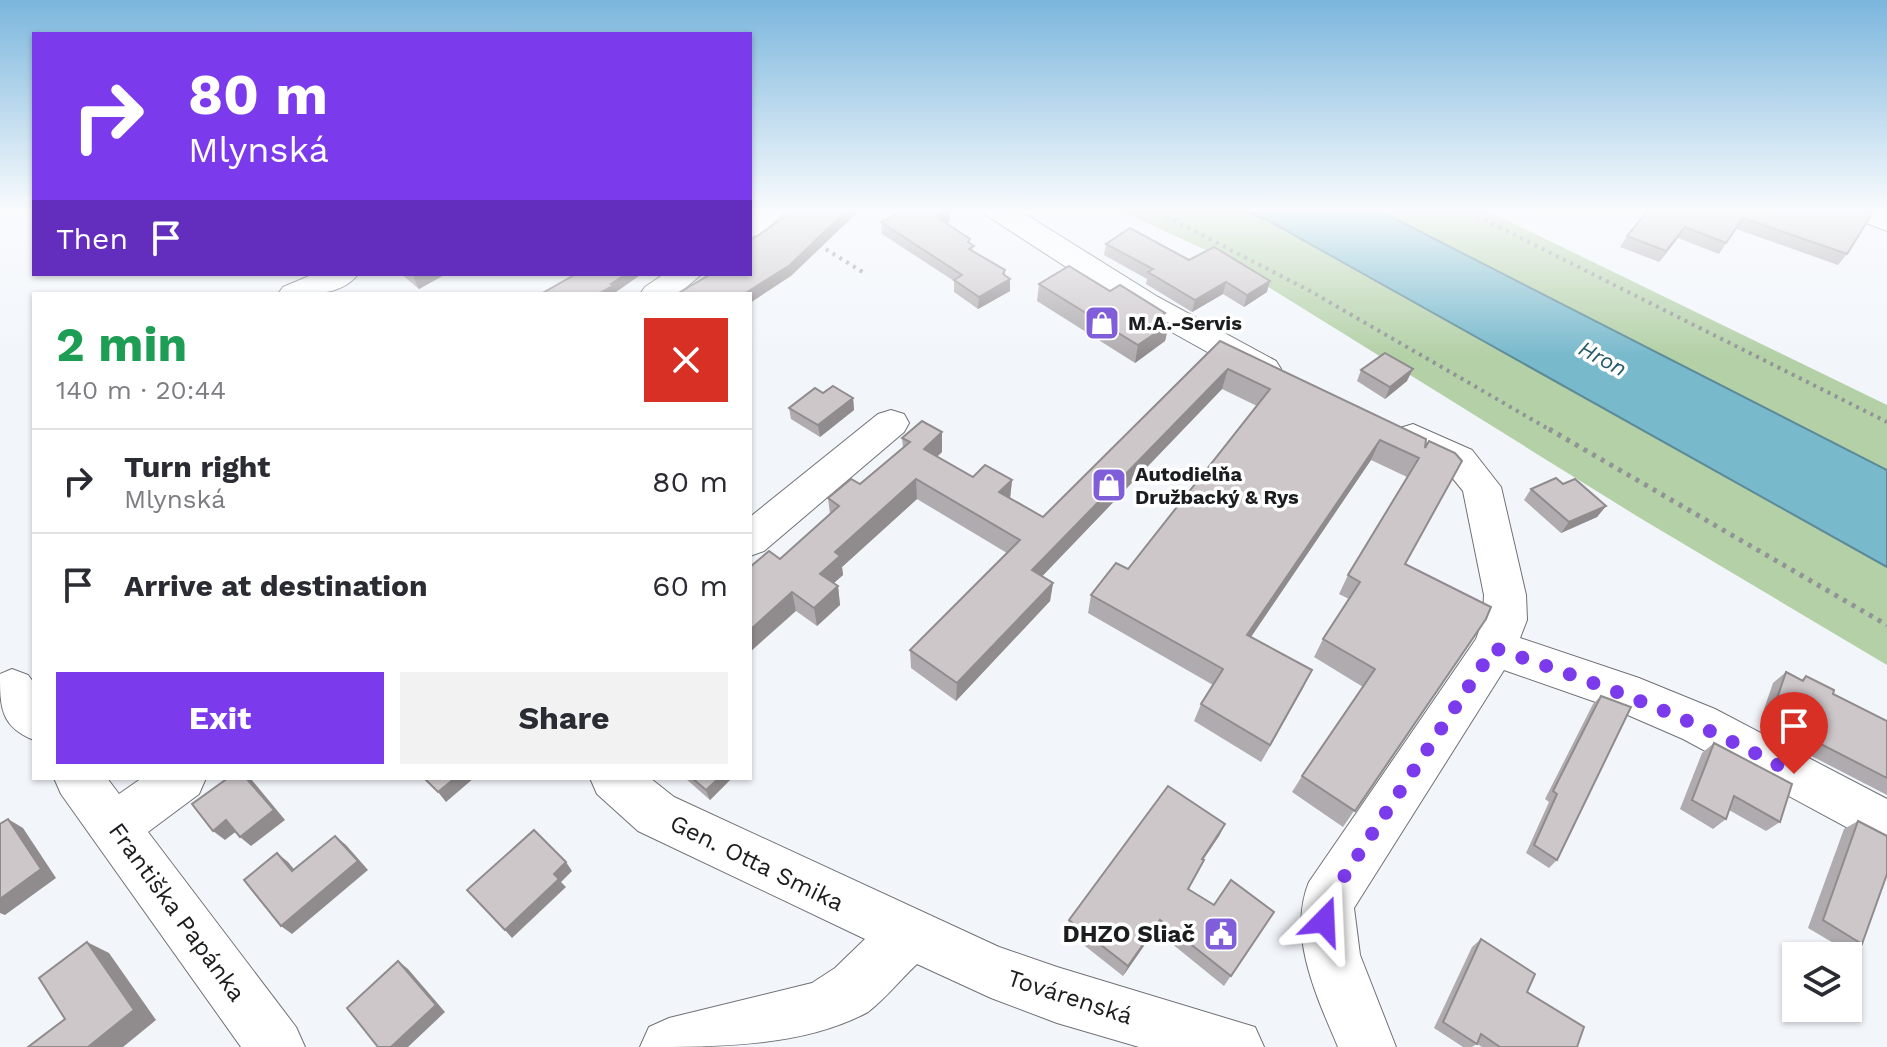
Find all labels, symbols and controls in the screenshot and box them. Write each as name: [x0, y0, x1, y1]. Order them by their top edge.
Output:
text: 80 m: [188, 62, 328, 128]
icon: right: [56, 64, 160, 168]
text: Mlynská: [188, 129, 329, 171]
icon: arrive: [144, 216, 188, 260]
text: Then: [56, 221, 128, 256]
shop icon: M.A.-Servis: [1083, 304, 1121, 342]
place label: M.A.-Servis: [1128, 311, 1242, 335]
text: 2 min: [56, 316, 187, 373]
button: close: [644, 318, 728, 402]
water label: Hron: [1575, 336, 1631, 381]
text: 140 m · 20:44: [56, 375, 226, 405]
text: Turn right: [124, 449, 270, 484]
icon: right: [56, 459, 100, 503]
place label: Autodielňa Družbacký & Rys: [1135, 462, 1299, 509]
text: 80 m: [652, 464, 728, 499]
shop icon: Autodielňa Družbacký & Rys: [1090, 466, 1128, 504]
text: Mlynská: [124, 484, 226, 514]
icon: arrive: [56, 563, 100, 607]
text: Arrive at destination: [124, 568, 428, 603]
text: 60 m: [652, 568, 728, 603]
button: Exit: [56, 672, 384, 764]
button: Share: [400, 672, 728, 764]
pin: [1760, 692, 1828, 774]
icon: arrive: [1772, 704, 1816, 748]
street label: Gen. Otta Smika: [666, 809, 848, 917]
street label: Františka Papánka: [103, 817, 251, 1007]
position arrow: [1282, 879, 1366, 963]
public building icon: DHZO Sliač: [1202, 915, 1240, 953]
place label: DHZO Sliač: [1063, 920, 1195, 948]
map controls: [1782, 942, 1862, 1022]
button: layers: [1782, 942, 1862, 1022]
street label: Továrenská: [1004, 964, 1136, 1030]

